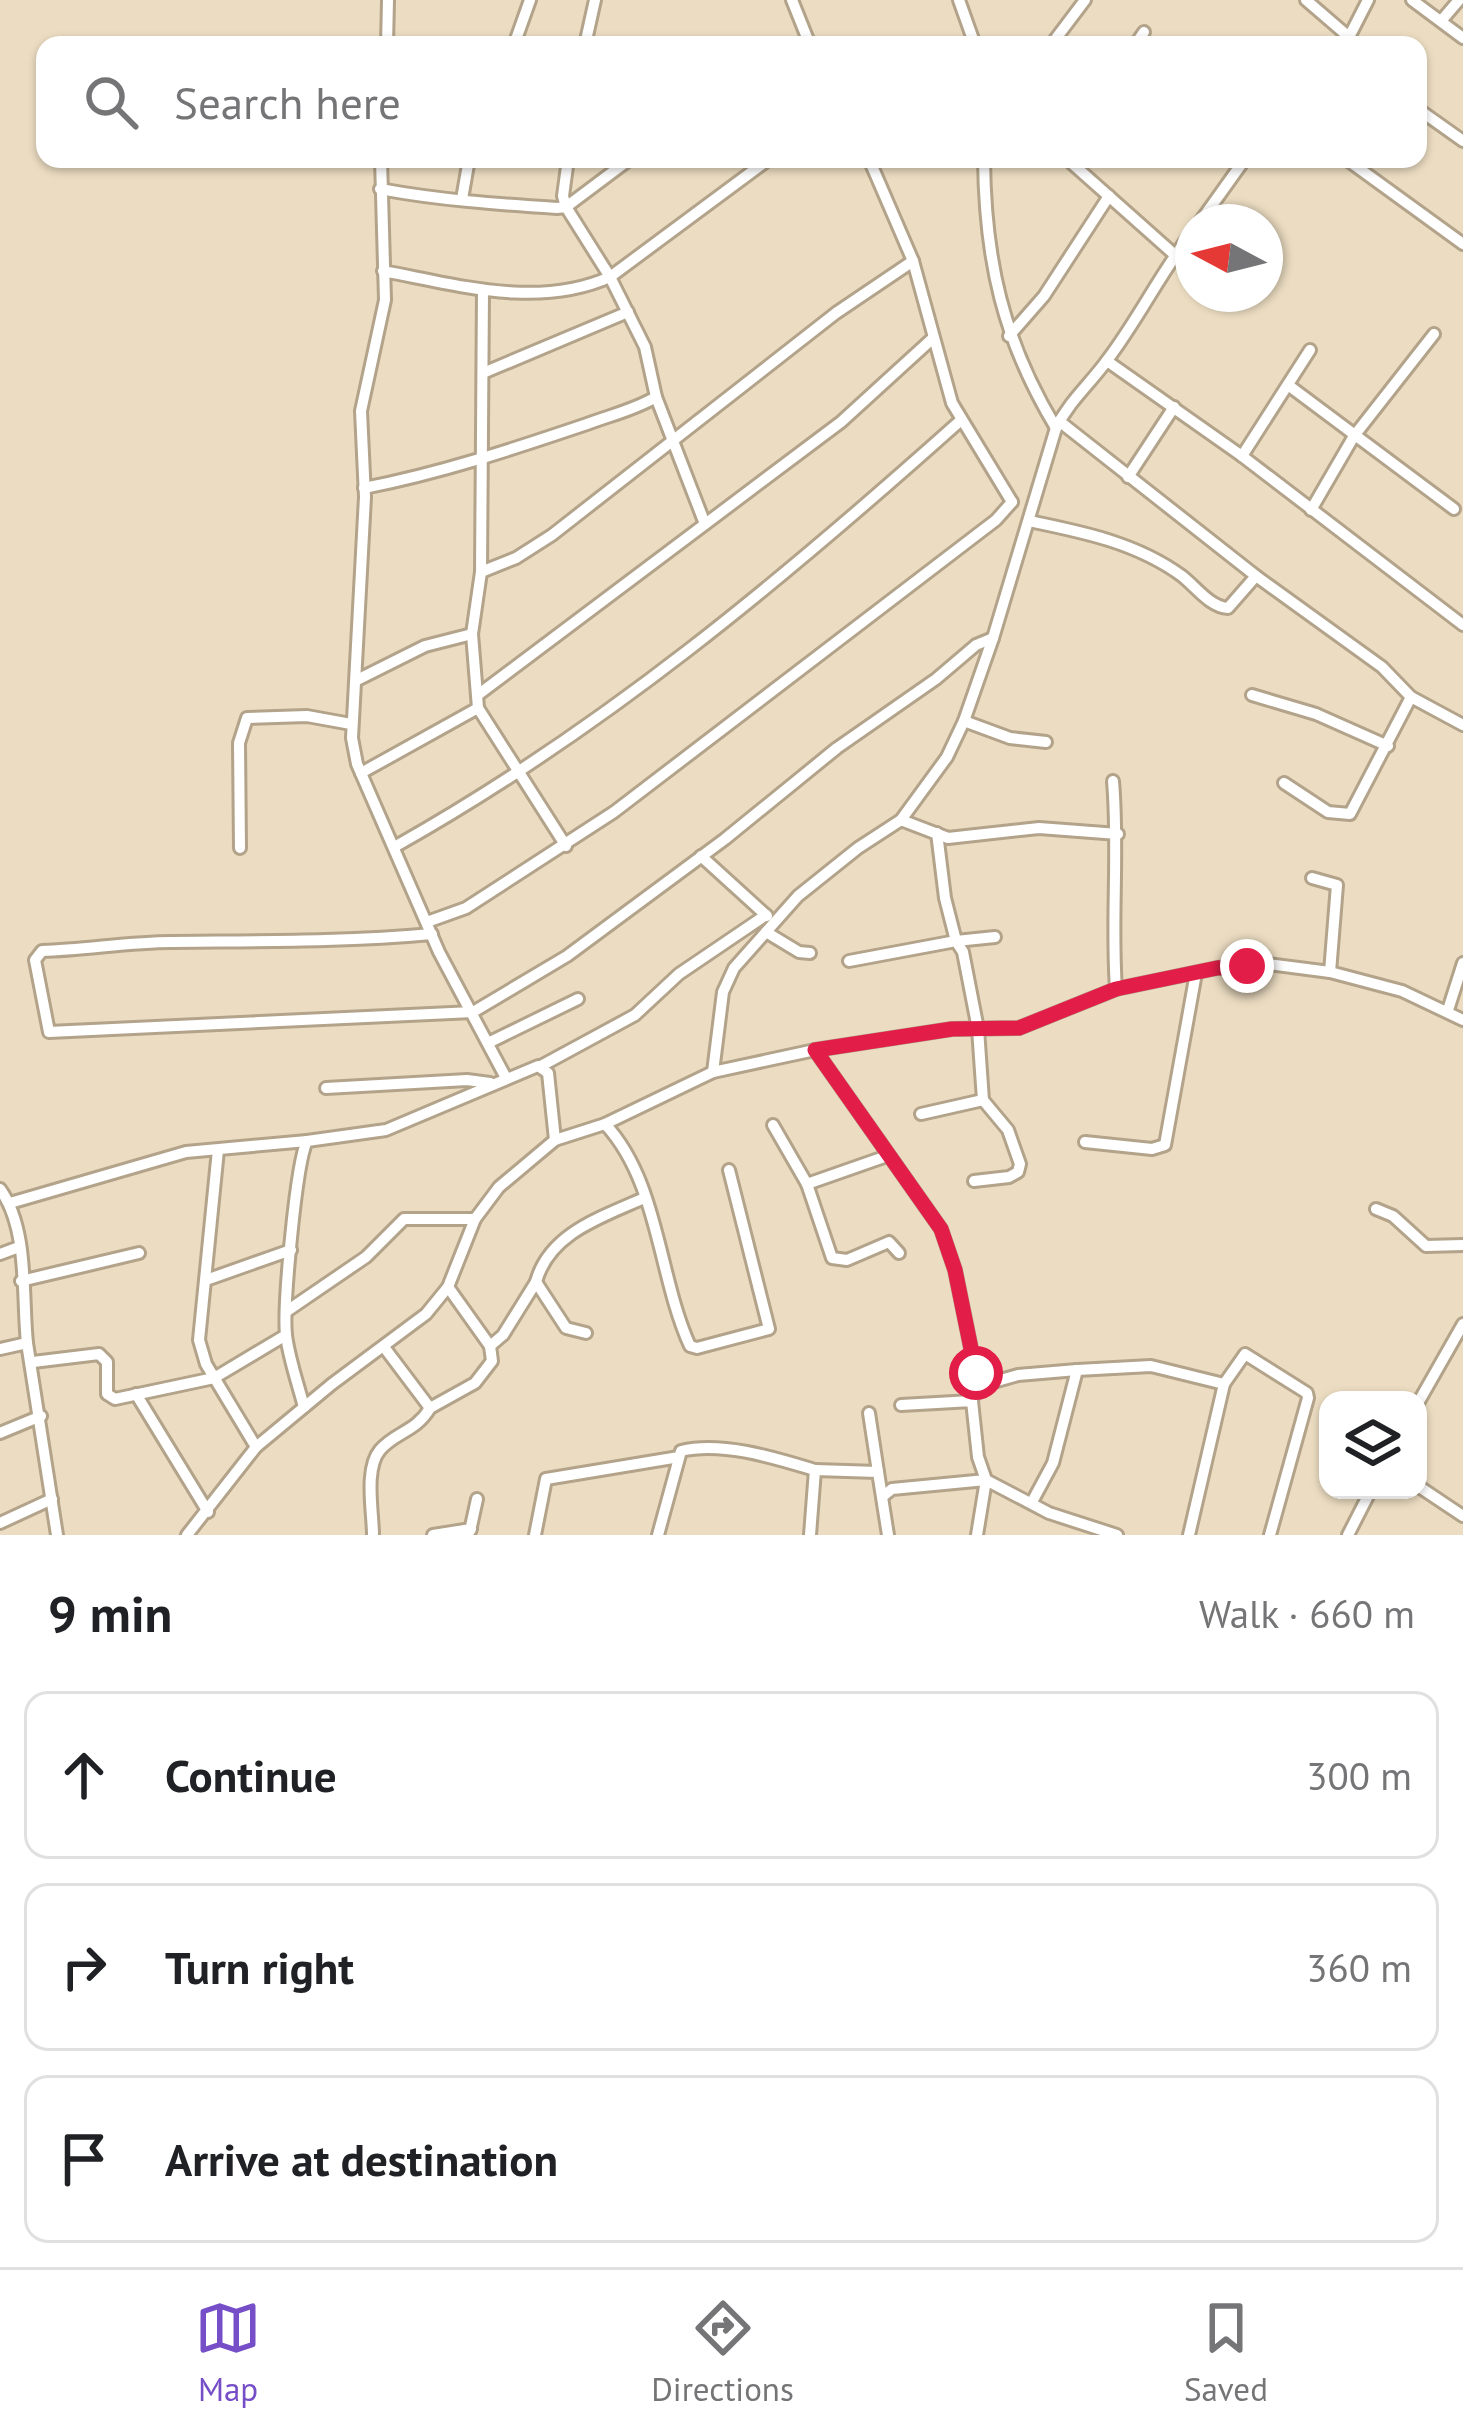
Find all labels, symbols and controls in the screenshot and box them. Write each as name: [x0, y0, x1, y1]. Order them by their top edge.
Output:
search box: [36, 36, 1427, 168]
icon: search: [78, 69, 144, 135]
text: Search here: [174, 73, 401, 131]
north arrow: [1175, 204, 1283, 312]
route end: [1220, 939, 1274, 993]
route start: [949, 1346, 1003, 1400]
map controls: [1319, 1391, 1427, 1499]
button: layers: [1319, 1391, 1427, 1499]
text: 9 min: [48, 1580, 172, 1646]
text: Walk · 660 m: [1199, 1588, 1415, 1639]
icon: ahead: [51, 1742, 117, 1808]
text: Continue: [165, 1746, 337, 1804]
text: 300 m: [1306, 1750, 1412, 1801]
icon: right: [51, 1934, 117, 2000]
text: Turn right: [165, 1938, 354, 1996]
text: 360 m: [1306, 1942, 1412, 1993]
icon: arrive: [51, 2126, 117, 2192]
text: Arrive at destination: [165, 2130, 558, 2188]
tab: Map: [195, 2295, 261, 2410]
tab: Directions: [651, 2295, 794, 2410]
tab: Saved: [1184, 2295, 1268, 2410]

